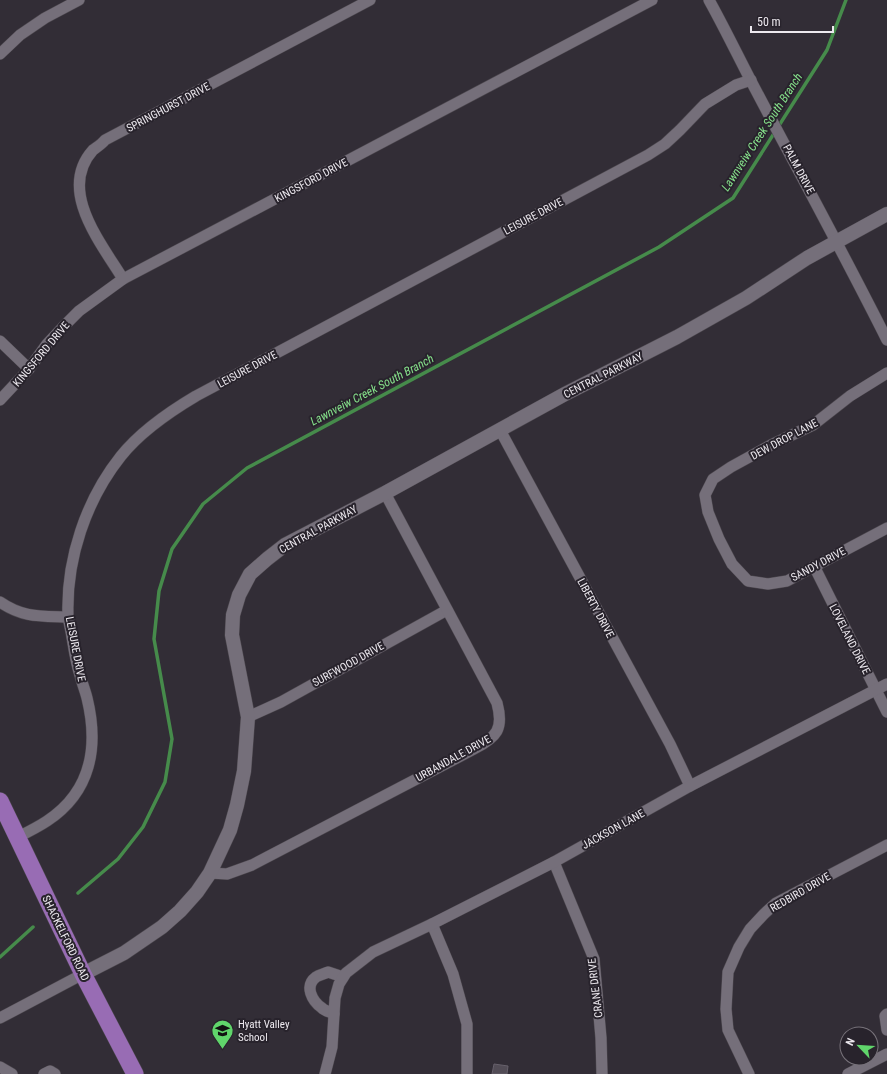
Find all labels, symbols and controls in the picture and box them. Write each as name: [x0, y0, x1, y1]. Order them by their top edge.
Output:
scale bar: [751, 8, 833, 34]
text: 50 m: [757, 15, 781, 29]
water label: Lawnveiw Creek South Branch: [719, 70, 806, 194]
street label: SPRINGHURST DRIVE: [124, 80, 213, 135]
street label: PALM DRIVE: [780, 142, 817, 197]
street label: KINGSFORD DRIVE: [272, 155, 350, 205]
street label: LEISURE DRIVE: [501, 195, 566, 238]
street label: KINGSFORD DRIVE: [10, 319, 73, 389]
street label: LEISURE DRIVE: [215, 348, 280, 391]
street label: CENTRAL PARKWAY: [561, 350, 645, 401]
water label: Lawnveiw Creek South Branch: [308, 351, 436, 429]
street label: DEW DROP LANE: [749, 416, 820, 463]
street label: CENTRAL PARKWAY: [277, 502, 360, 556]
street label: SANDY DRIVE: [789, 544, 848, 584]
street label: LIBERTY DRIVE: [574, 576, 617, 641]
street label: LOVELAND DRIVE: [826, 602, 873, 677]
street label: LEISURE DRIVE: [63, 616, 88, 683]
street label: SURFWOOD DRIVE: [310, 639, 387, 689]
street label: URBANDALE DRIVE: [414, 732, 493, 784]
street label: JACKSON LANE: [580, 807, 647, 852]
street label: REDBIRD DRIVE: [768, 870, 833, 915]
street label: SHACKELFORD ROAD: [39, 893, 92, 983]
street label: CRANE DRIVE: [585, 957, 606, 1018]
school or university icon: Hyatt Valley School: [210, 1017, 236, 1050]
place label: Hyatt Valley School: [238, 1018, 290, 1044]
north arrow: [839, 1026, 879, 1066]
text: N: [843, 1036, 858, 1048]

